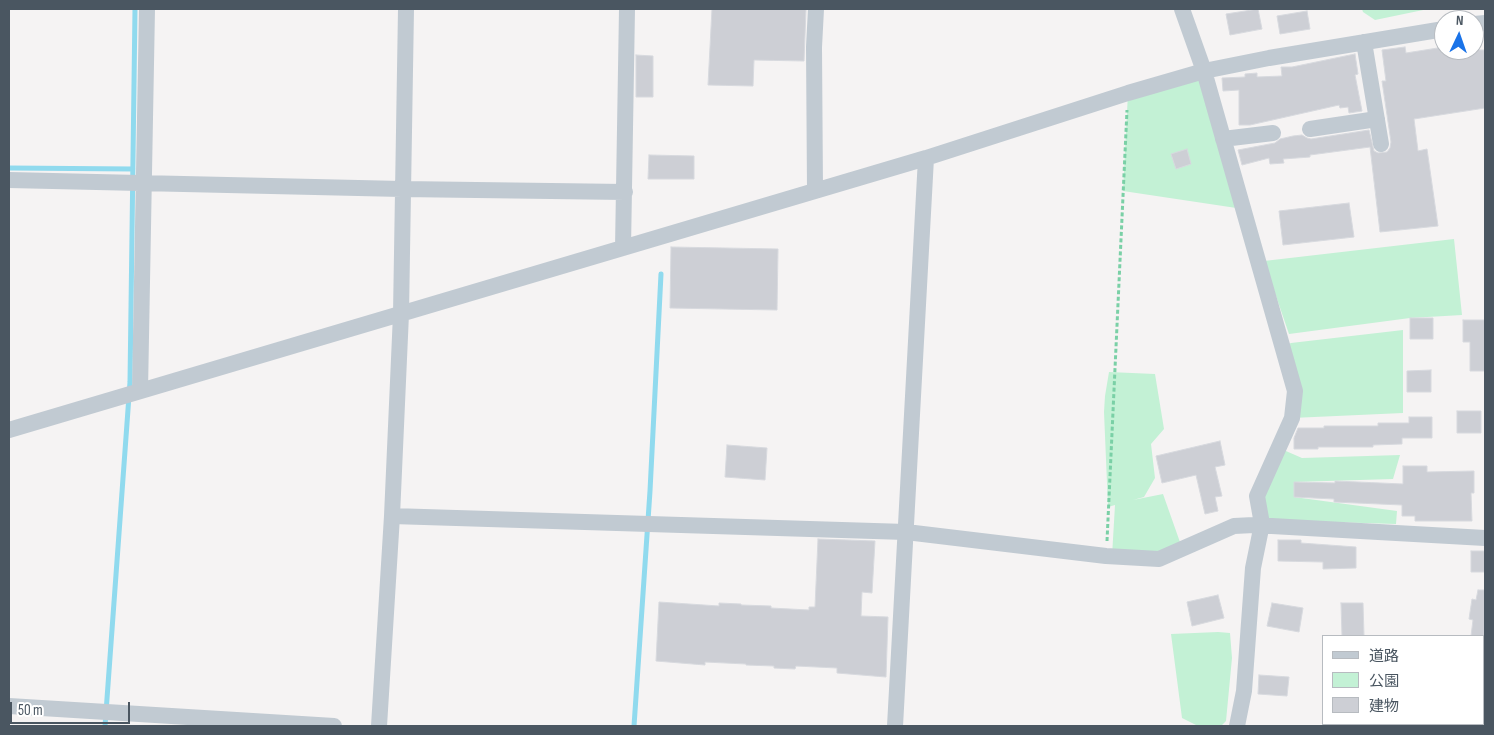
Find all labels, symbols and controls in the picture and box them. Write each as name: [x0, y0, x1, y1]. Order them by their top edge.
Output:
north arrow: [1434, 10, 1484, 60]
text: N: [1456, 12, 1464, 29]
legend: [1322, 635, 1484, 725]
text: 道路: [1369, 647, 1399, 666]
text: 公園: [1369, 672, 1399, 691]
scale bar: [12, 692, 132, 724]
text: 建物: [1369, 697, 1399, 716]
text: 50 m: [18, 701, 43, 720]

